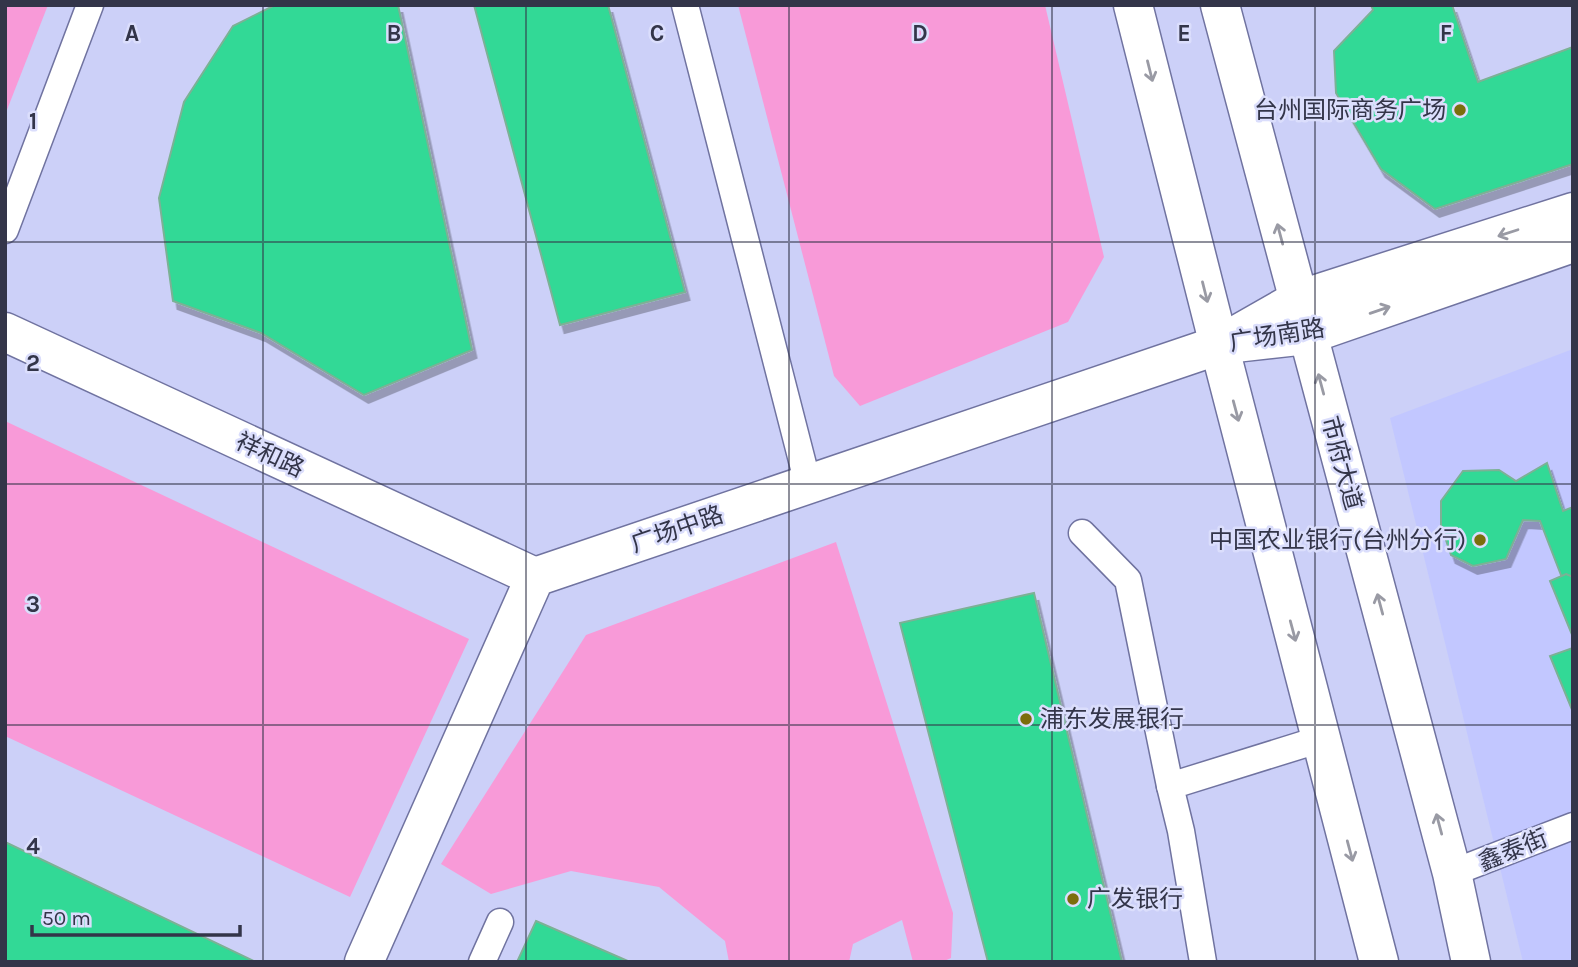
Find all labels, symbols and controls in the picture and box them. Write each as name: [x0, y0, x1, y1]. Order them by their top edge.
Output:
text: A: [125, 20, 139, 47]
text: B: [387, 20, 401, 47]
text: C: [650, 20, 664, 47]
text: D: [912, 20, 928, 47]
text: E: [1177, 20, 1191, 47]
text: F: [1440, 20, 1452, 47]
one-way arrow: [1144, 60, 1157, 82]
place label: 台州国际商务广场: [1254, 96, 1446, 124]
marker: 台州国际商务广场: [1452, 102, 1468, 118]
text: 1: [29, 108, 37, 135]
one-way arrow: [1273, 223, 1286, 246]
one-way arrow: [1497, 227, 1519, 240]
one-way arrow: [1199, 280, 1212, 303]
one-way arrow: [1369, 303, 1391, 315]
street label: 广场南路: [1227, 314, 1327, 356]
text: 2: [26, 350, 40, 377]
one-way arrow: [1313, 373, 1326, 395]
one-way arrow: [1230, 399, 1243, 422]
street label: 市府大道: [1316, 413, 1368, 513]
street label: 祥和路: [231, 427, 309, 483]
street label: 广场中路: [627, 500, 727, 558]
place label: 中国农业银行(台州分行): [1209, 526, 1466, 554]
marker: 中国农业银行(台州分行): [1472, 532, 1488, 548]
text: 3: [26, 591, 40, 618]
one-way arrow: [1373, 593, 1386, 616]
one-way arrow: [1287, 619, 1300, 642]
place label: 浦东发展银行: [1040, 705, 1184, 733]
marker: 浦东发展银行: [1018, 711, 1034, 727]
one-way arrow: [1432, 813, 1445, 836]
street label: 鑫泰街: [1474, 824, 1552, 876]
text: 4: [26, 833, 40, 860]
one-way arrow: [1344, 840, 1357, 862]
place label: 广发银行: [1087, 885, 1183, 913]
marker: 广发银行: [1065, 891, 1081, 907]
scale bar: [32, 894, 240, 938]
text: 50 m: [42, 906, 91, 930]

